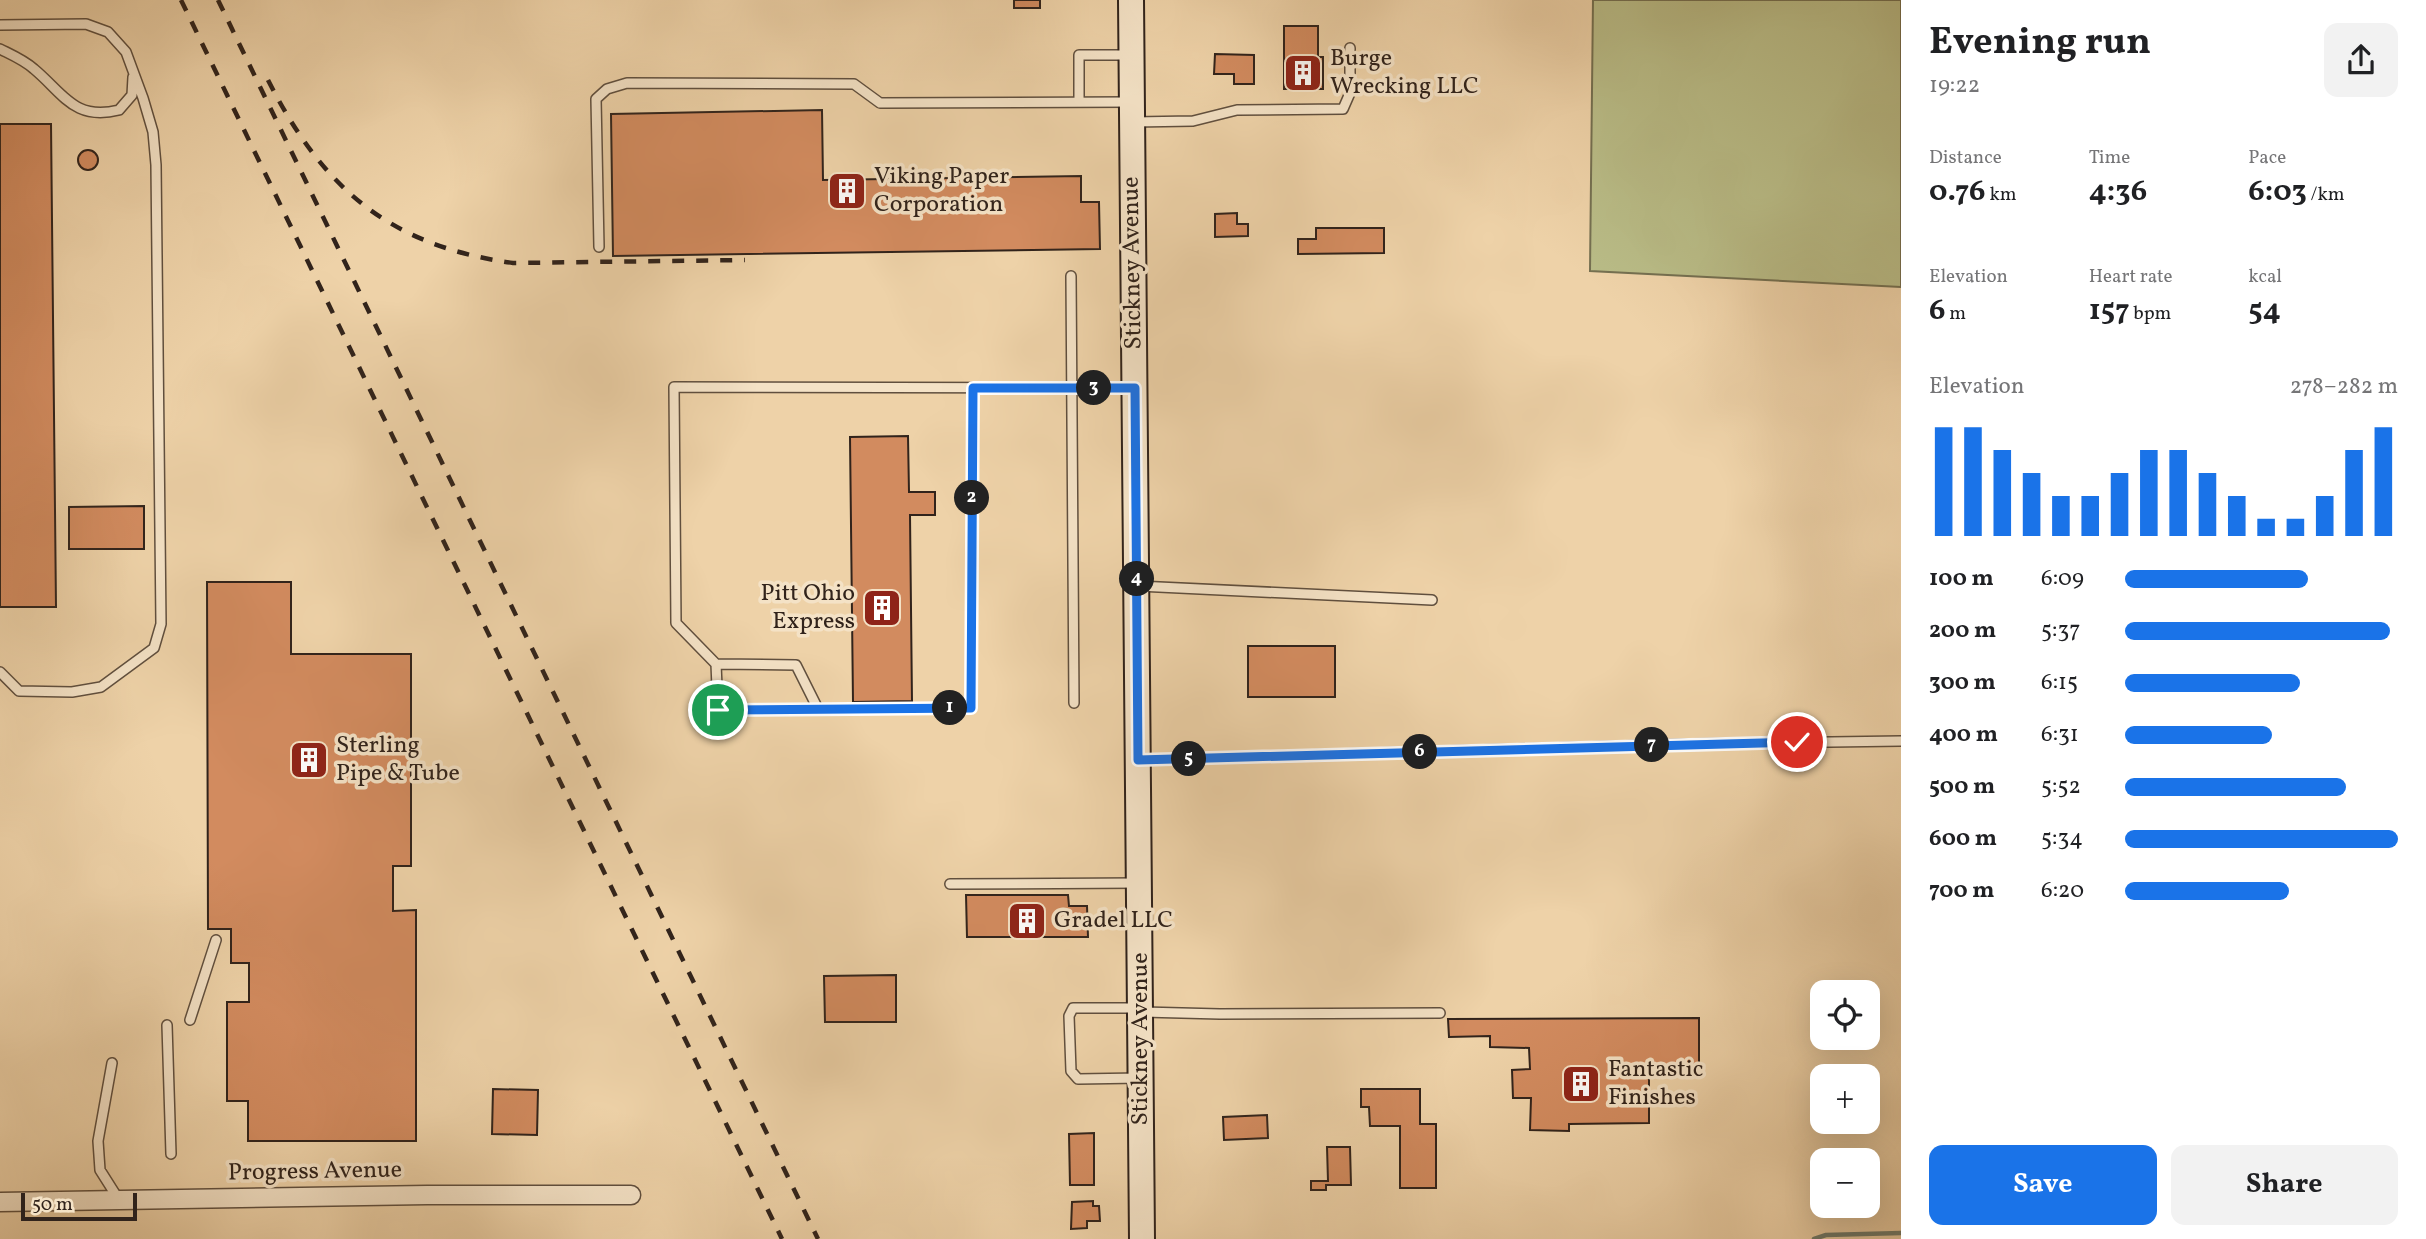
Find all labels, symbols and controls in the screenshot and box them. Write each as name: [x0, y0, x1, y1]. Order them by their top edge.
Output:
text: Evening run: [1929, 17, 2151, 70]
button: share: [2324, 23, 2398, 97]
place label: Burge Wrecking LLC: [1330, 42, 1479, 104]
building icon: Burge Wrecking LLC: [1282, 52, 1324, 94]
text: 19:22: [1929, 70, 1980, 102]
text: Distance: [1929, 145, 2002, 171]
text: Time: [2089, 145, 2130, 171]
text: Pace: [2248, 145, 2286, 171]
place label: Viking Paper Corporation: [874, 160, 1009, 222]
building icon: Viking Paper Corporation: [826, 170, 868, 212]
text: 0.76: [1929, 171, 1986, 213]
text: 4:36: [2089, 171, 2147, 213]
text: 6:03: [2248, 171, 2307, 213]
street label: Stickney Avenue: [1114, 176, 1152, 350]
text: km: [1986, 182, 2017, 208]
text: /km: [2307, 182, 2345, 208]
text: Elevation: [1929, 264, 2008, 290]
text: Heart rate: [2089, 264, 2173, 290]
text: kcal: [2248, 264, 2282, 290]
text: 6: [1929, 290, 1945, 332]
text: 157: [2089, 290, 2130, 332]
text: 54: [2248, 290, 2281, 332]
text: m: [1945, 301, 1966, 327]
text: bpm: [2130, 301, 2171, 327]
pin: 3: [1076, 370, 1112, 406]
text: Elevation: [1929, 371, 2025, 403]
text: 278–282 m: [2290, 371, 2398, 403]
text: 3: [1089, 374, 1098, 400]
pin: 2: [954, 480, 990, 516]
text: 2: [967, 484, 976, 510]
pin: 4: [1120, 562, 1154, 596]
text: 100 m: [1929, 563, 1994, 595]
text: 6:09: [2041, 563, 2084, 595]
text: 4: [1131, 565, 1142, 591]
place label: Pitt Ohio Express: [761, 577, 855, 639]
building icon: Pitt Ohio Express: [861, 587, 903, 629]
text: 200 m: [1929, 615, 1996, 647]
text: 5:37: [2041, 615, 2080, 647]
text: 300 m: [1929, 667, 1996, 699]
text: 6:15: [2041, 667, 2078, 699]
pin: [688, 680, 748, 740]
pin: 1: [932, 690, 968, 726]
icon: arrive: [699, 691, 737, 729]
text: 1: [946, 694, 953, 720]
pin: [1767, 712, 1827, 772]
text: 400 m: [1929, 719, 1998, 751]
text: 6:31: [2041, 719, 2079, 751]
icon: check: [1778, 723, 1816, 761]
pin: 7: [1634, 728, 1670, 762]
place label: Sterling Pipe & Tube: [336, 729, 460, 791]
text: 7: [1647, 731, 1656, 757]
pin: 6: [1402, 734, 1438, 770]
text: 6: [1414, 738, 1425, 764]
building icon: Sterling Pipe & Tube: [288, 739, 330, 781]
pin: 5: [1172, 742, 1206, 776]
text: 5: [1184, 745, 1193, 771]
text: 500 m: [1929, 771, 1995, 803]
text: 5:52: [2041, 771, 2081, 803]
text: 600 m: [1929, 823, 1997, 855]
text: 5:34: [2041, 823, 2083, 855]
text: 700 m: [1929, 875, 1995, 907]
text: 6:20: [2041, 875, 2084, 907]
building icon: Gradel LLC: [1006, 900, 1048, 942]
place label: Gradel LLC: [1054, 904, 1173, 938]
street label: Stickney Avenue: [1124, 952, 1158, 1126]
map controls: [1810, 980, 1880, 1218]
button: locate: [1810, 980, 1880, 1050]
place label: Fantastic Finishes: [1608, 1053, 1704, 1115]
building icon: Fantastic Finishes: [1560, 1063, 1602, 1105]
button: +: [1810, 1064, 1880, 1134]
button: Save: [1929, 1145, 2157, 1225]
button: Share: [2171, 1145, 2398, 1225]
button: −: [1810, 1148, 1880, 1218]
street label: Progress Avenue: [228, 1153, 402, 1191]
scale bar: [21, 1190, 136, 1222]
text: 50 m: [32, 1192, 73, 1218]

